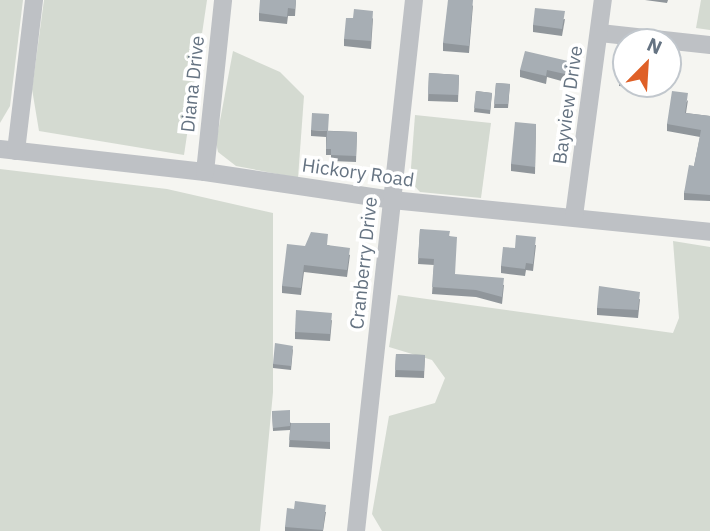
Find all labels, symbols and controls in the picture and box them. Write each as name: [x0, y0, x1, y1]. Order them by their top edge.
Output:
north arrow: [612, 28, 682, 98]
text: N: [644, 32, 666, 59]
street label: Diana Drive: [177, 34, 209, 134]
street label: Bayview Drive: [548, 44, 588, 166]
street label: Hickory Road: [301, 154, 415, 192]
street label: Cranberry Drive: [346, 196, 382, 330]

